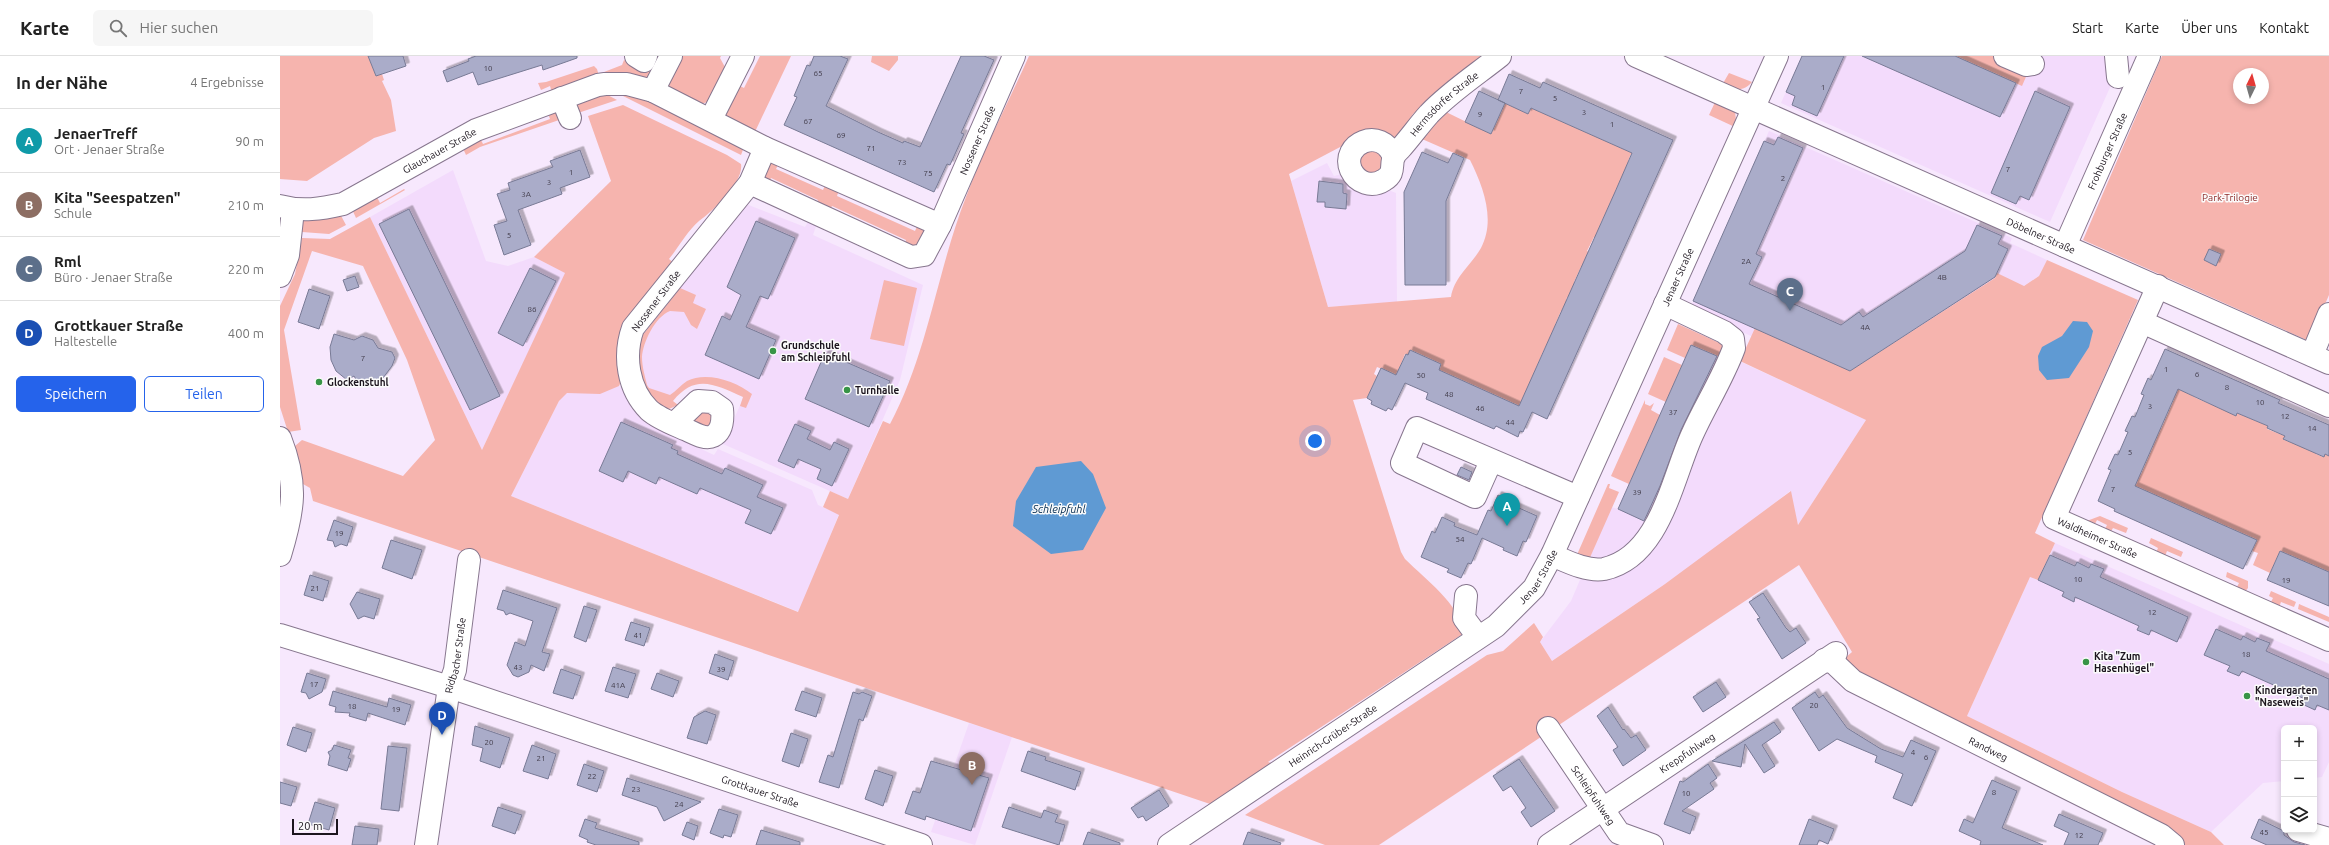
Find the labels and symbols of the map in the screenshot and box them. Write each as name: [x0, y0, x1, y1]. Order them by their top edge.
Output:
house number: 10: [483, 64, 493, 73]
north arrow: [2233, 68, 2269, 104]
house number: 65: [813, 69, 823, 78]
street label: Hermsdorfer Straße: [1408, 69, 1480, 138]
house number: 1: [1821, 83, 1825, 92]
house number: 7: [1519, 87, 1523, 96]
house number: 5: [1553, 94, 1557, 103]
street label: Nossener Straße: [957, 104, 997, 176]
house number: 3: [1582, 108, 1586, 117]
house number: 9: [1478, 110, 1482, 119]
street label: Frohburger Straße: [2085, 111, 2129, 191]
house number: 67: [803, 117, 813, 126]
house number: 1: [1610, 120, 1614, 129]
street label: Glauchauer Straße: [401, 125, 478, 175]
house number: 69: [836, 131, 846, 140]
house number: 71: [866, 144, 876, 153]
house number: 73: [897, 158, 907, 167]
house number: 7: [2006, 165, 2010, 174]
house number: 1: [569, 168, 573, 177]
house number: 75: [923, 169, 933, 178]
house number: 2: [1781, 174, 1785, 183]
house number: 3: [547, 178, 551, 187]
house number: 3A: [521, 190, 532, 199]
park label: Park-Trilogie: [2202, 192, 2258, 203]
street label: Döbelner Straße: [2005, 215, 2077, 255]
house number: 5: [507, 231, 511, 240]
street label: Jenaer Straße: [1660, 246, 1695, 308]
house number: 2A: [1741, 257, 1752, 266]
street label: Nossener Straße: [629, 268, 683, 334]
house number: 4B: [1937, 273, 1947, 282]
pin: C: [1777, 278, 1803, 311]
house number: 86: [527, 305, 537, 314]
house number: 4A: [1860, 323, 1871, 332]
place label: Grundschule am Schleipfuhl: [781, 340, 850, 363]
marker: Grundschule am Schleipfuhl: [768, 346, 778, 356]
house number: 7: [361, 354, 365, 363]
house number: 1: [2164, 365, 2168, 374]
house number: 6: [2195, 370, 2200, 379]
house number: 50: [1416, 371, 1426, 380]
marker: Glockenstuhl: [314, 377, 324, 387]
place label: Glockenstuhl: [327, 377, 389, 388]
house number: 8: [2225, 383, 2230, 392]
marker: Turnhalle: [842, 385, 852, 395]
place label: Turnhalle: [855, 385, 900, 396]
house number: 48: [1444, 390, 1454, 399]
house number: 10: [2255, 398, 2265, 407]
house number: 3: [2148, 402, 2152, 411]
house number: 46: [1475, 404, 1485, 413]
house number: 37: [1668, 408, 1678, 417]
house number: 12: [2280, 412, 2290, 421]
house number: 44: [1505, 418, 1515, 427]
house number: 14: [2307, 424, 2317, 433]
your location: [1305, 431, 1325, 451]
house number: 5: [2128, 448, 2132, 457]
house number: 7: [2111, 485, 2115, 494]
house number: 39: [1632, 488, 1642, 497]
pin: A: [1494, 493, 1520, 526]
water label: Schleipfuhl: [1031, 503, 1086, 515]
street label: Waldheimer Straße: [2056, 515, 2139, 560]
house number: 19: [334, 529, 344, 538]
house number: 54: [1455, 535, 1465, 544]
street label: Jenaer Straße: [1516, 548, 1559, 606]
house number: 10: [2073, 575, 2083, 584]
house number: 19: [2281, 576, 2291, 585]
house number: 21: [310, 584, 320, 593]
house number: 12: [2147, 608, 2157, 617]
street label: Ridbacher Straße: [443, 617, 467, 694]
house number: 41: [633, 631, 643, 640]
house number: 18: [2241, 650, 2251, 659]
place label: Kita "Zum Hasenhügel": [2094, 651, 2154, 674]
marker: Kita "Zum Hasenhügel": [2081, 657, 2091, 667]
house number: 43: [513, 663, 523, 672]
house number: 39: [716, 665, 726, 674]
house number: 17: [309, 680, 319, 689]
house number: 41A: [611, 681, 626, 690]
place label: Kindergarten "Naseweis": [2255, 685, 2318, 708]
marker: Kindergarten "Naseweis": [2242, 691, 2252, 701]
house number: 20: [1809, 701, 1819, 710]
house number: 18: [347, 702, 357, 711]
pin: D: [429, 702, 455, 735]
street label: Heinrich-Grüber-Straße: [1286, 702, 1379, 769]
house number: 19: [391, 705, 401, 714]
street label: Kreppfuhlweg: [1657, 730, 1717, 775]
street label: Randweg: [1967, 734, 2010, 763]
house number: 20: [484, 738, 494, 747]
house number: 4: [1911, 748, 1916, 757]
pin: B: [959, 752, 985, 785]
house number: 6: [1924, 753, 1929, 762]
house number: 21: [536, 754, 546, 763]
street label: Schleipfuhlweg: [1569, 763, 1617, 827]
house number: 22: [587, 772, 597, 781]
street label: Grottkauer Straße: [720, 773, 801, 809]
house number: 23: [631, 785, 641, 794]
house number: 8: [1992, 788, 1997, 797]
house number: 10: [1681, 789, 1691, 798]
house number: 24: [674, 800, 684, 809]
scale bar: [292, 817, 338, 836]
house number: 45: [2259, 828, 2269, 837]
house number: 12: [2074, 831, 2084, 840]

